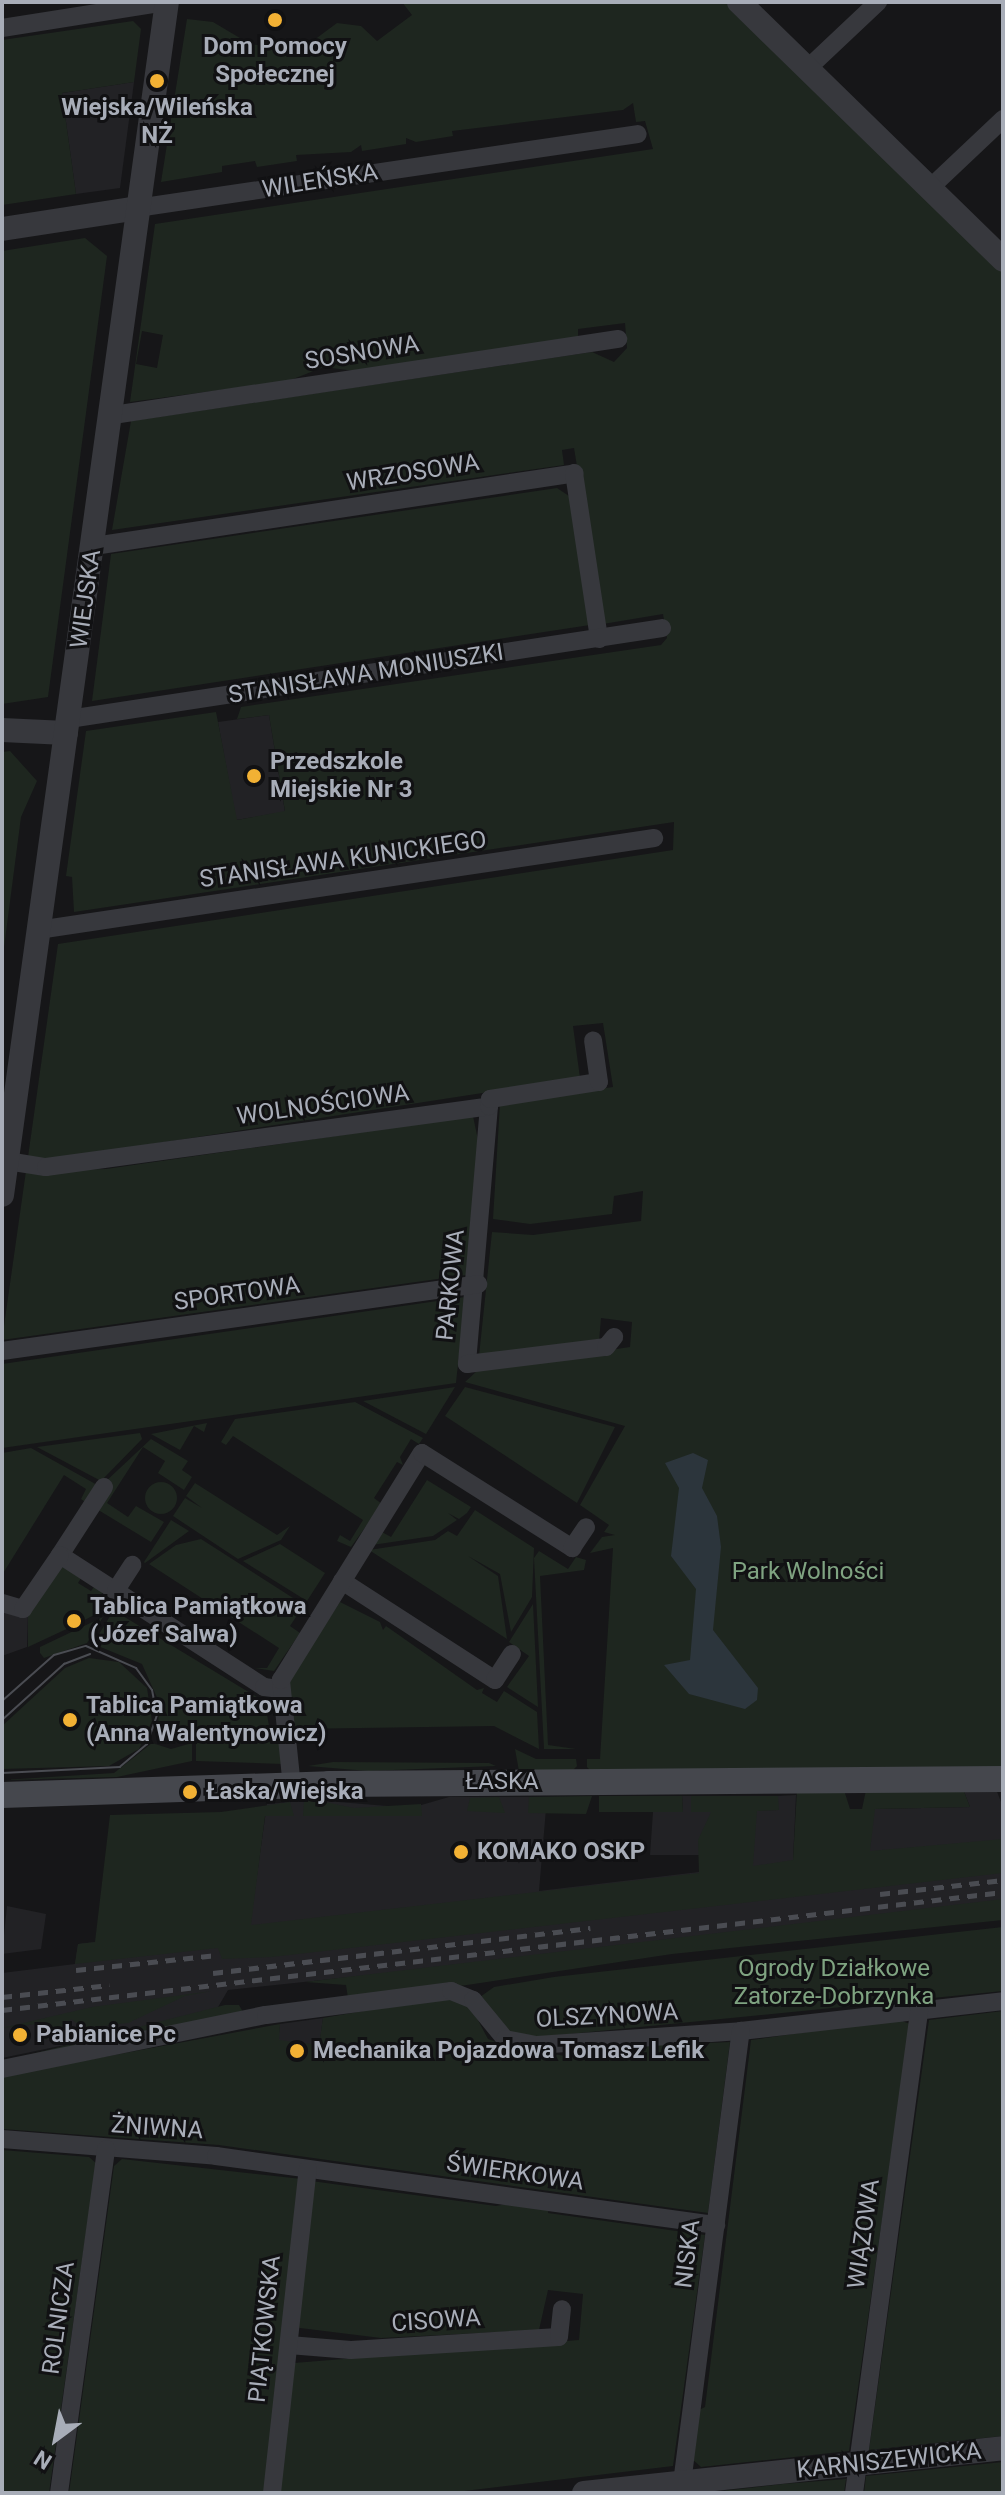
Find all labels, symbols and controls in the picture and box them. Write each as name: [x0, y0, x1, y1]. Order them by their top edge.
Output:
marker: Dom Pomocy Społecznej: [266, 11, 284, 29]
place label: Dom Pomocy Społecznej: [203, 33, 347, 89]
marker: Wiejska/Wileńska NŻ: [148, 72, 166, 90]
place label: Wiejska/Wileńska NŻ: [61, 94, 253, 150]
street label: WILEŃSKA: [260, 158, 380, 204]
street label: SOSNOWA: [303, 330, 421, 376]
street label: WRZOSOWA: [345, 448, 481, 498]
street label: WIEJSKA: [65, 548, 107, 650]
street label: STANISŁAWA MONIUSZKI: [226, 638, 506, 710]
place label: Przedszkole Miejskie Nr 3: [270, 748, 412, 804]
marker: Przedszkole Miejskie Nr 3: [245, 767, 263, 785]
street label: STANISŁAWA KUNICKIEGO: [198, 826, 488, 894]
street label: WOLNOŚCIOWA: [235, 1079, 411, 1131]
street label: PARKOWA: [431, 1228, 471, 1342]
street label: SPORTOWA: [172, 1271, 302, 1317]
park label: Park Wolności: [732, 1558, 884, 1586]
place label: Tablica Pamiątkowa (Józef Salwa): [90, 1593, 307, 1649]
marker: Tablica Pamiątkowa (Józef Salwa): [65, 1612, 83, 1630]
place label: Tablica Pamiątkowa (Anna Walentynowicz): [86, 1692, 326, 1748]
marker: Tablica Pamiątkowa (Anna Walentynowicz): [61, 1711, 79, 1729]
street label: ŁASKA: [465, 1768, 539, 1796]
place label: Łaska/Wiejska: [206, 1778, 364, 1806]
marker: Łaska/Wiejska: [181, 1783, 199, 1801]
place label: KOMAKO OSKP: [477, 1838, 645, 1866]
marker: KOMAKO OSKP: [452, 1843, 470, 1861]
park label: Ogrody Działkowe Zatorze-Dobrzynka: [734, 1955, 934, 2011]
street label: OLSZYNOWA: [535, 1998, 679, 2034]
place label: Pabianice Pc: [36, 2021, 176, 2049]
marker: Pabianice Pc: [11, 2026, 29, 2044]
place label: Mechanika Pojazdowa Tomasz Lefik: [313, 2037, 705, 2065]
marker: Mechanika Pojazdowa Tomasz Lefik: [288, 2042, 306, 2060]
street label: ŻNIWNA: [110, 2110, 204, 2146]
street label: ŚWIERKOWA: [445, 2149, 585, 2197]
street label: WIĄZOWA: [842, 2177, 886, 2291]
street label: NISKA: [670, 2218, 706, 2290]
street label: PIĄTKOWSKA: [243, 2254, 287, 2404]
street label: ROLNICZA: [37, 2260, 81, 2376]
street label: CISOWA: [390, 2304, 482, 2338]
north arrow: [16, 2399, 96, 2479]
street label: KARNISZEWICKA: [795, 2437, 983, 2485]
text: N: [30, 2445, 56, 2474]

